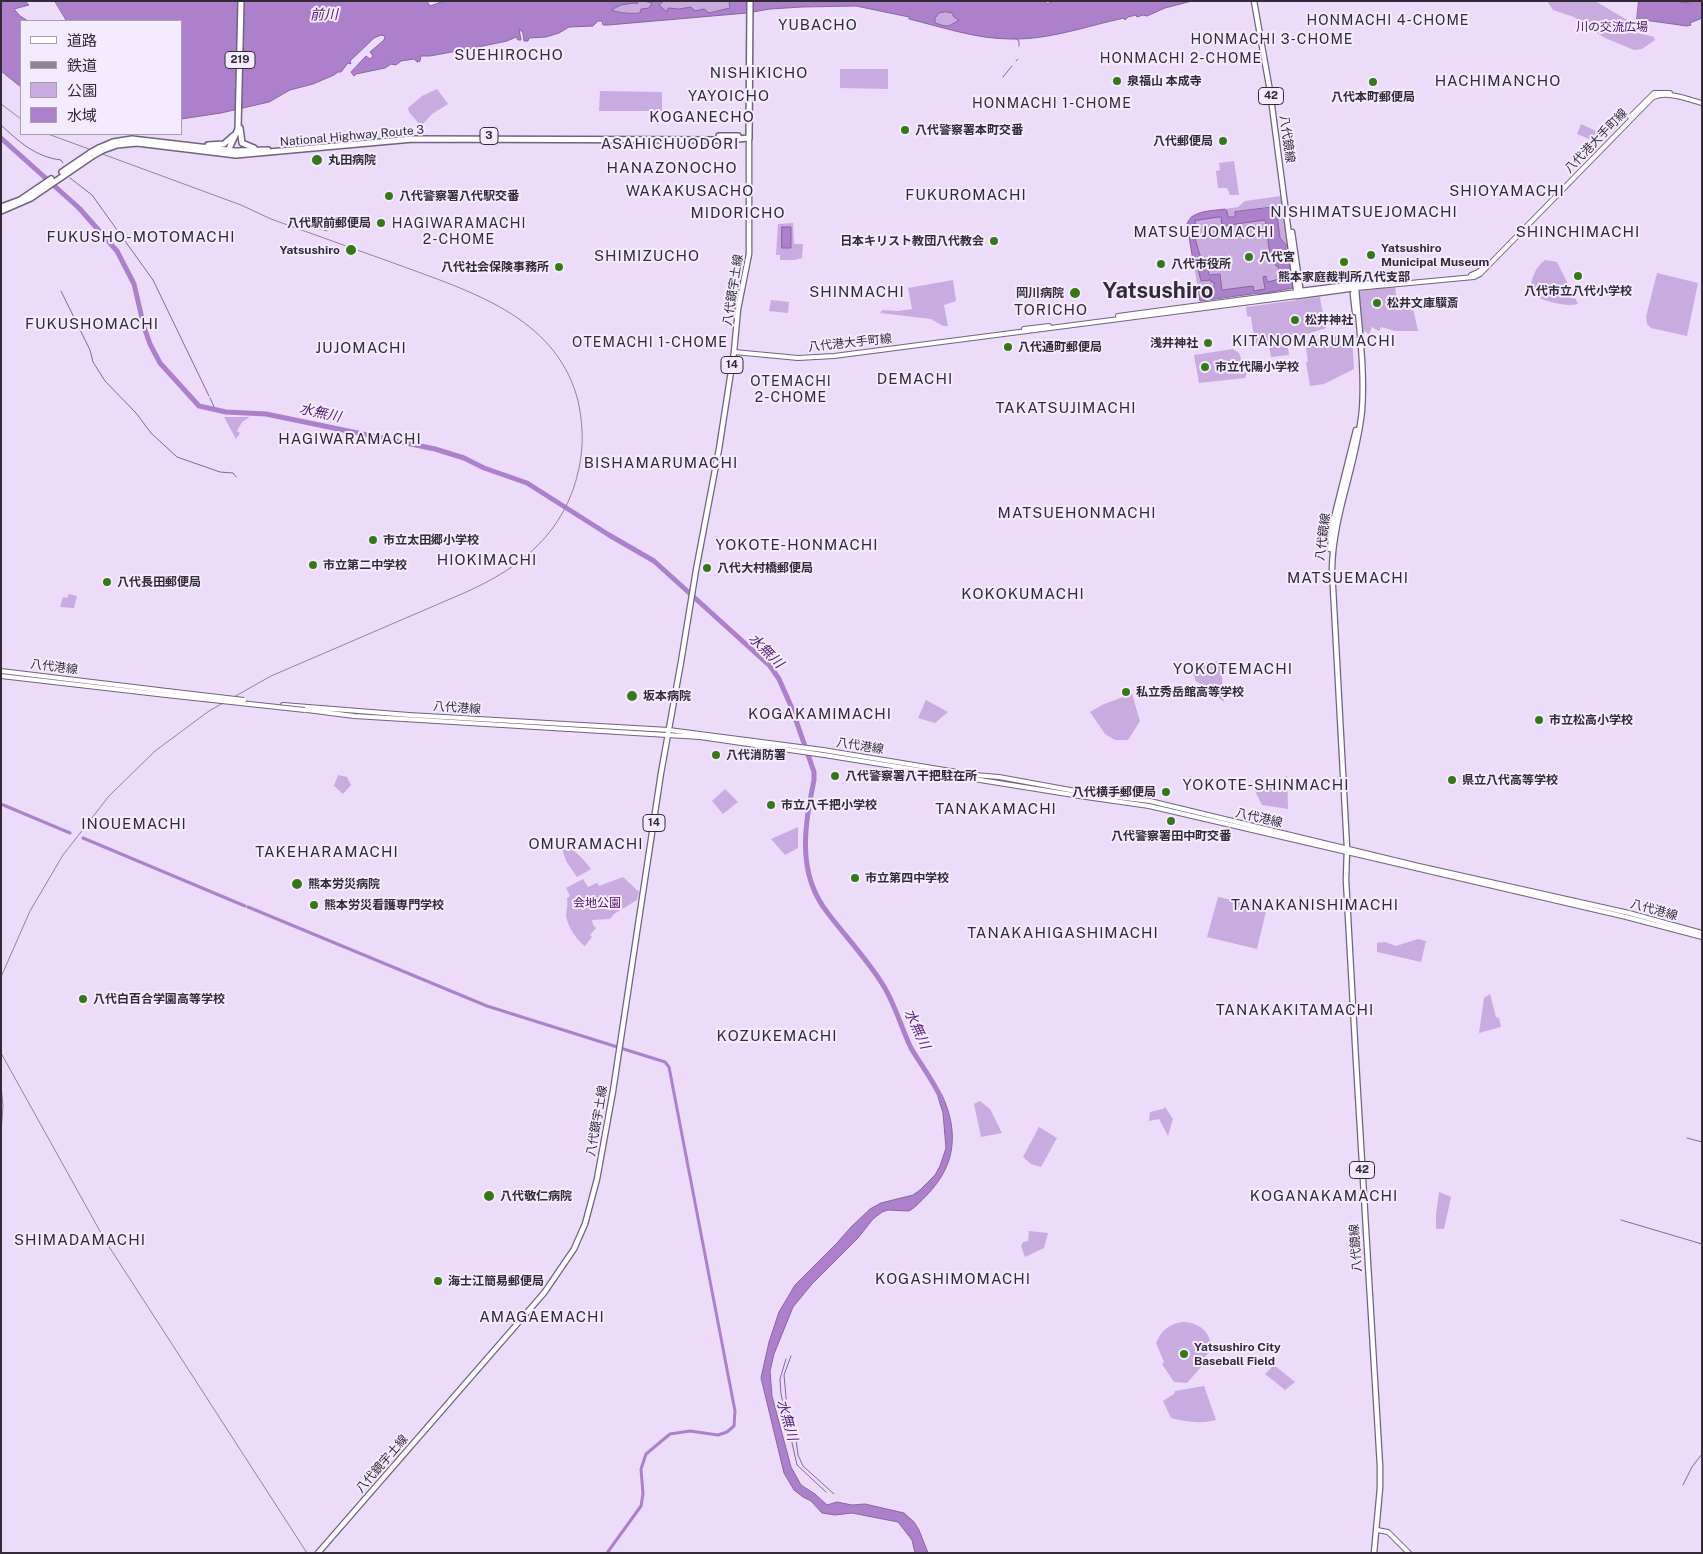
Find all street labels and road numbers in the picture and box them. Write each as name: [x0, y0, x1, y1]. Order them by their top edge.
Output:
road number: 219: [225, 52, 255, 68]
road number: 42: [1258, 88, 1284, 104]
street label: 八代港大手町線: [1562, 106, 1630, 176]
street label: 八代鏡線: [1277, 114, 1297, 164]
street label: National Highway Route 3: [279, 123, 425, 149]
road number: 3: [480, 128, 498, 144]
street label: 八代鏡宇土線: [720, 253, 746, 327]
street label: 八代港大手町線: [807, 331, 893, 355]
road number: 14: [721, 356, 743, 374]
street label: 八代鏡線: [1313, 512, 1333, 562]
street label: 八代港線: [29, 657, 79, 677]
street label: 八代港線: [433, 699, 481, 717]
street label: 八代港線: [835, 735, 885, 757]
street label: 八代港線: [1234, 806, 1284, 830]
road number: 14: [643, 814, 665, 831]
street label: 八代港線: [1629, 897, 1679, 923]
street label: 八代鏡宇土線: [584, 1084, 610, 1158]
road number: 42: [1350, 1162, 1374, 1178]
street label: 八代鏡線: [1347, 1224, 1365, 1272]
street label: 八代鏡宇土線: [353, 1432, 411, 1496]

